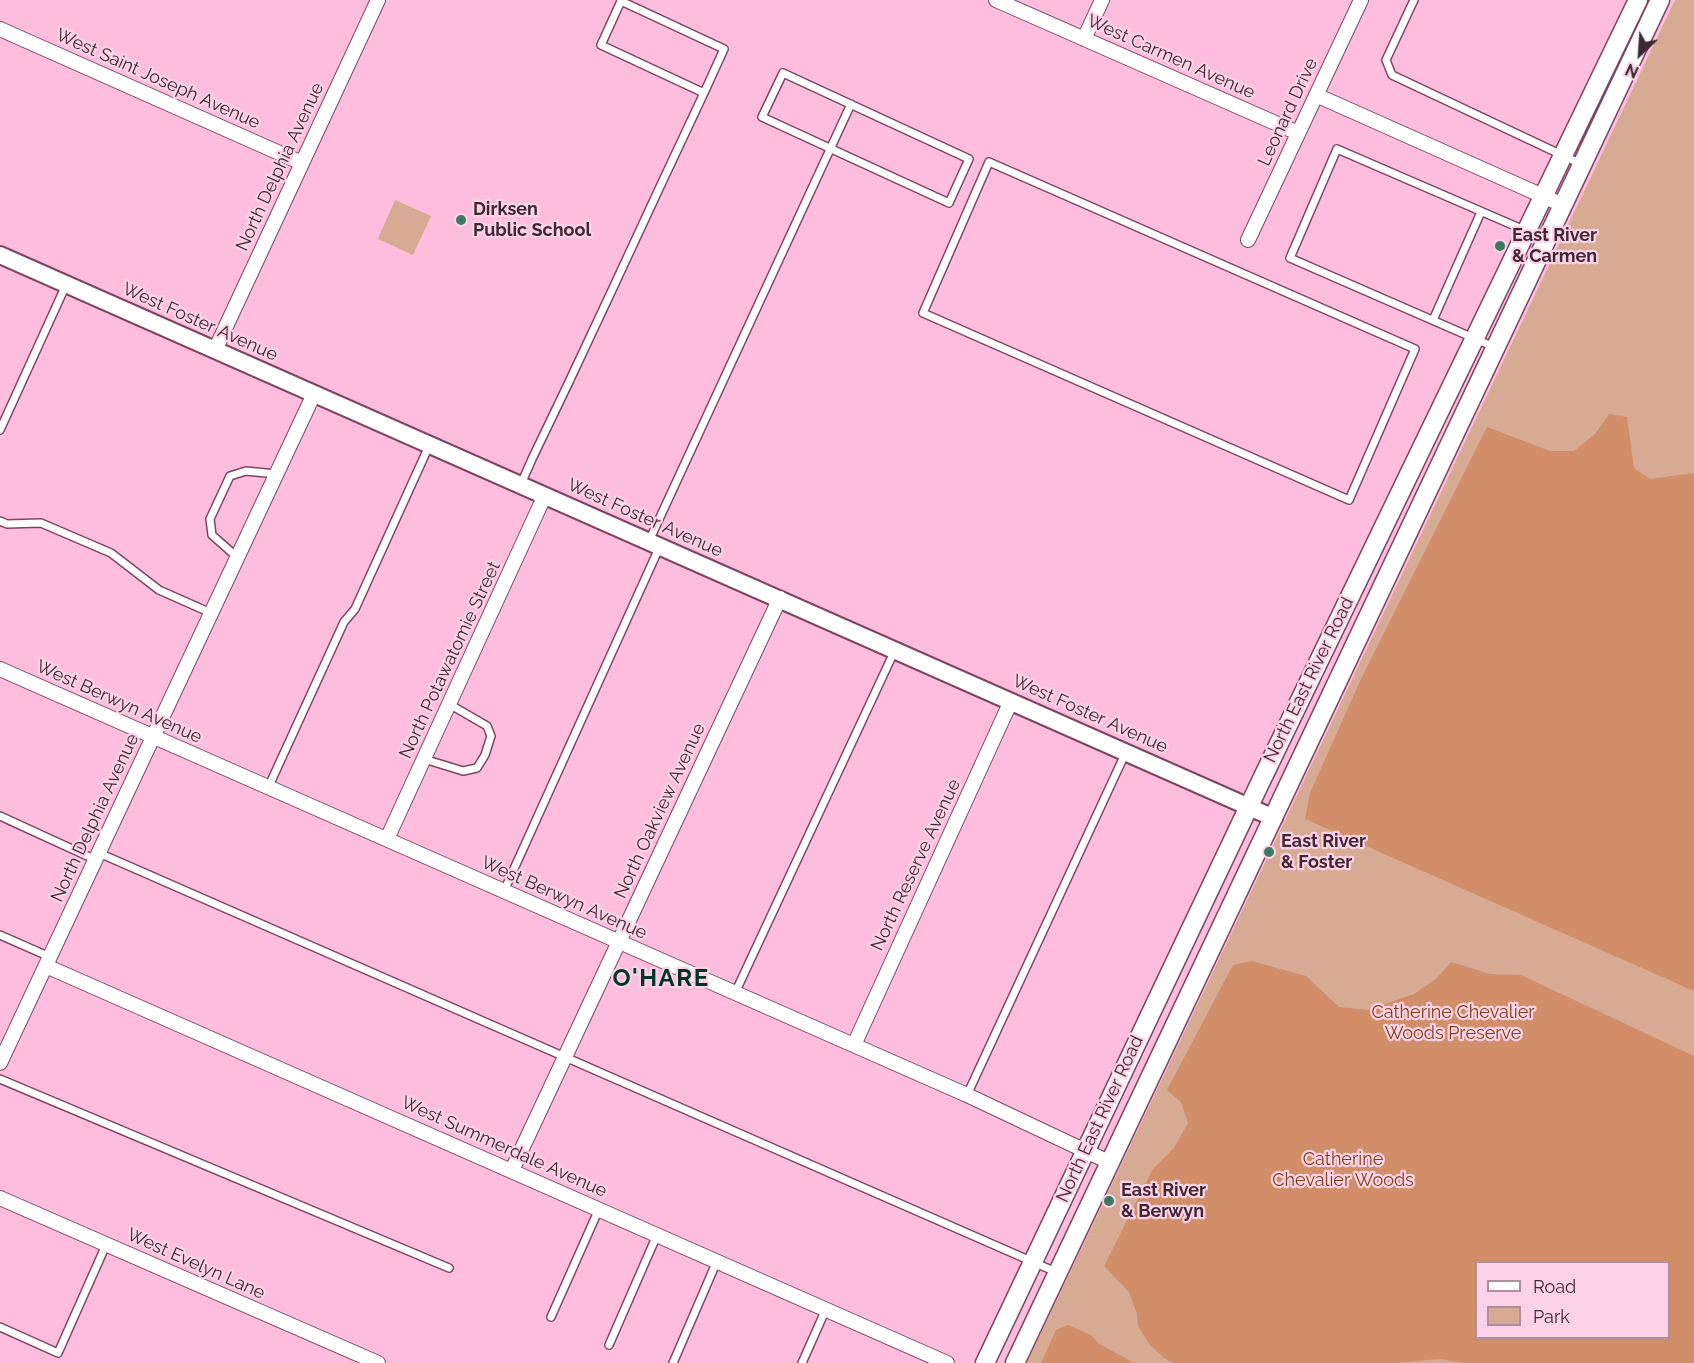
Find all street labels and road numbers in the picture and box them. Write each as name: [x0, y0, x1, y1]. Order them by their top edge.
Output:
street label: West Carmen Avenue: [1084, 10, 1258, 104]
street label: West Saint Joseph Avenue: [53, 24, 263, 134]
street label: Leonard Drive: [1254, 55, 1322, 169]
street label: North Delphia Avenue: [231, 79, 329, 255]
street label: West Foster Avenue: [119, 278, 281, 366]
street label: West Foster Avenue: [564, 474, 726, 562]
street label: North Potawatomie Street: [395, 558, 505, 762]
street label: North East River Road: [1260, 594, 1358, 766]
street label: West Berwyn Avenue: [33, 656, 205, 748]
street label: West Foster Avenue: [1009, 670, 1171, 758]
street label: North Oakview Avenue: [610, 720, 710, 902]
street label: North Delphia Avenue: [46, 730, 144, 906]
street label: North Reserve Avenue: [867, 776, 965, 954]
street label: West Berwyn Avenue: [478, 852, 650, 944]
street label: North East River Road: [1052, 1032, 1148, 1206]
street label: West Summerdale Avenue: [398, 1092, 610, 1202]
street label: West Evelyn Lane: [124, 1224, 268, 1304]

